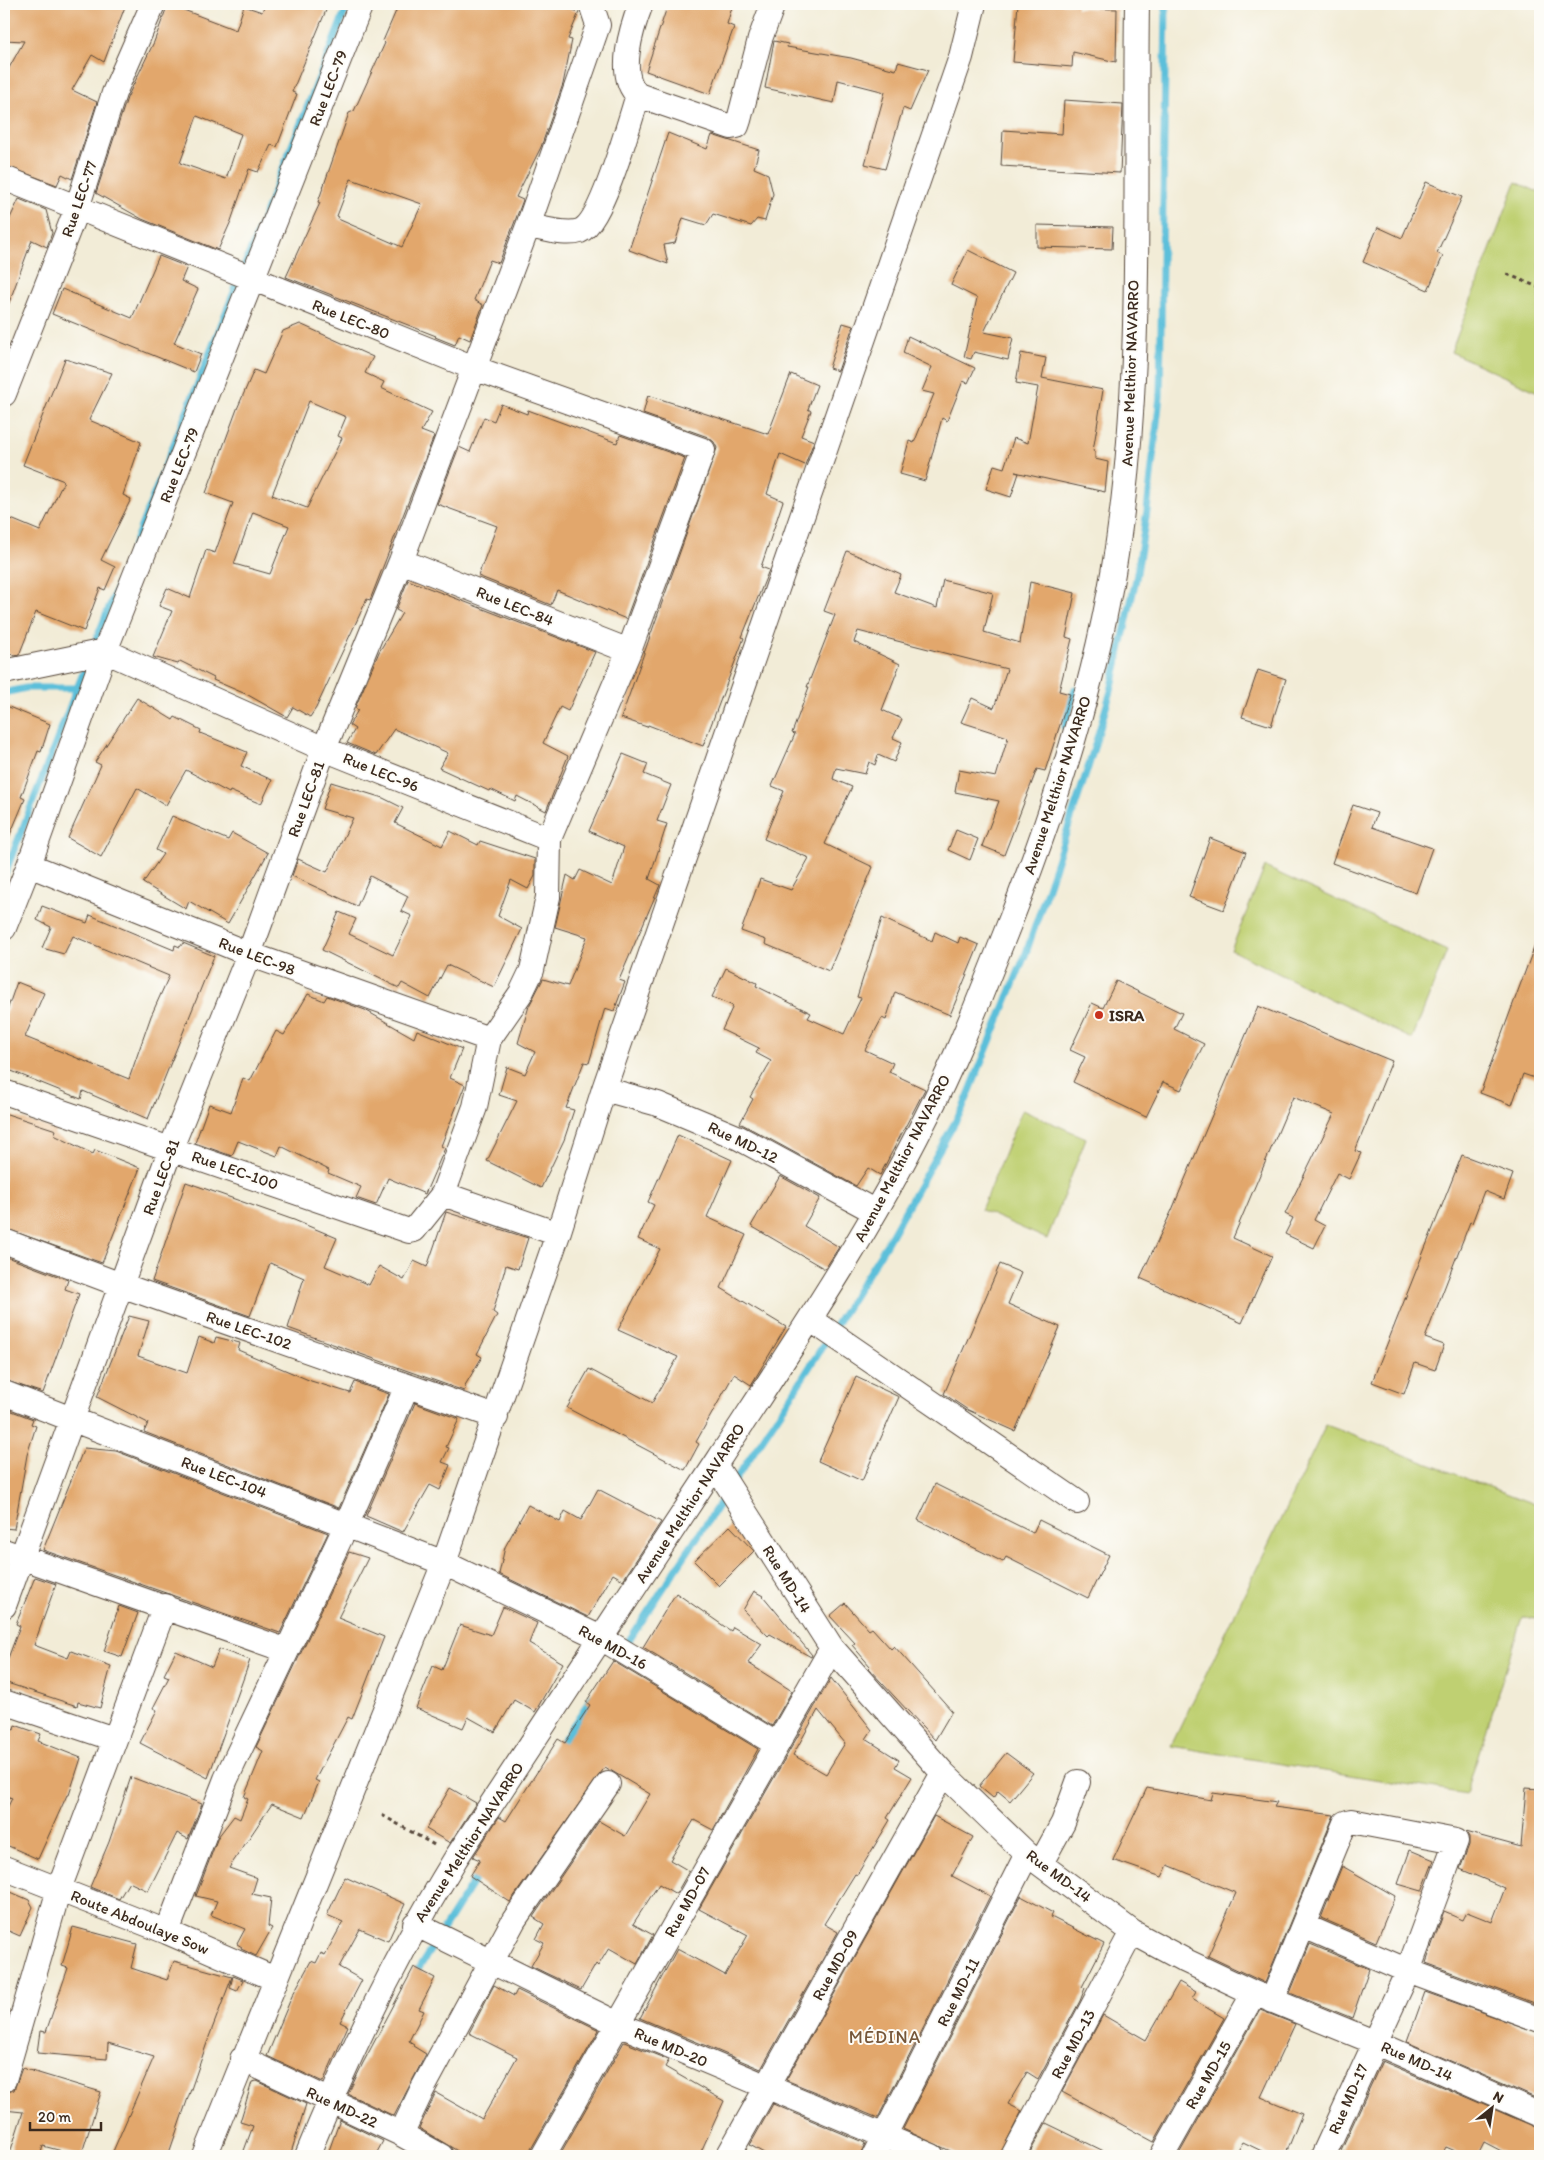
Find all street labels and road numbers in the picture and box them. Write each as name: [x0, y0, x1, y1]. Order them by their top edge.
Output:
street label: Rue LEC-79: [305, 47, 351, 129]
street label: Rue LEC-77: [57, 158, 101, 240]
street label: Avenue Melthior NAVARRO: [1117, 279, 1143, 467]
street label: Rue LEC-80: [309, 295, 393, 343]
street label: Rue LEC-79: [155, 425, 203, 505]
street label: Rue LEC-84: [474, 582, 557, 630]
street label: Avenue Melthior NAVARRO: [1019, 693, 1095, 877]
street label: Rue LEC-96: [340, 748, 422, 796]
street label: Rue LEC-81: [283, 758, 329, 840]
street label: Rue LEC-98: [216, 933, 298, 979]
street label: Avenue Melthior NAVARRO: [850, 1071, 954, 1245]
street label: Rue MD-12: [705, 1117, 782, 1167]
street label: Rue LEC-81: [138, 1136, 184, 1218]
street label: Rue LEC-100: [189, 1146, 281, 1194]
street label: Rue LEC-102: [204, 1307, 295, 1354]
street label: Avenue Melthior NAVARRO: [631, 1420, 749, 1586]
street label: Rue LEC-104: [178, 1452, 270, 1502]
street label: Rue MD-14: [759, 1541, 816, 1617]
street label: Rue MD-16: [575, 1620, 651, 1674]
street label: Avenue Melthior NAVARRO: [410, 1759, 528, 1925]
street label: Rue MD-14: [1023, 1845, 1096, 1907]
street label: Rue MD-07: [660, 1863, 714, 1940]
street label: Route Abdoulaye Sow: [68, 1886, 212, 1958]
street label: Rue MD-09: [808, 1926, 862, 2004]
street label: Rue MD-11: [933, 1954, 984, 2029]
street label: Rue MD-13: [1047, 2006, 1099, 2082]
street label: Rue MD-20: [631, 2023, 711, 2071]
street label: Rue MD-14: [1378, 2037, 1456, 2085]
street label: Rue MD-15: [1181, 2038, 1235, 2112]
street label: Rue MD-17: [1324, 2061, 1372, 2137]
street label: Rue MD-22: [303, 2082, 381, 2132]

